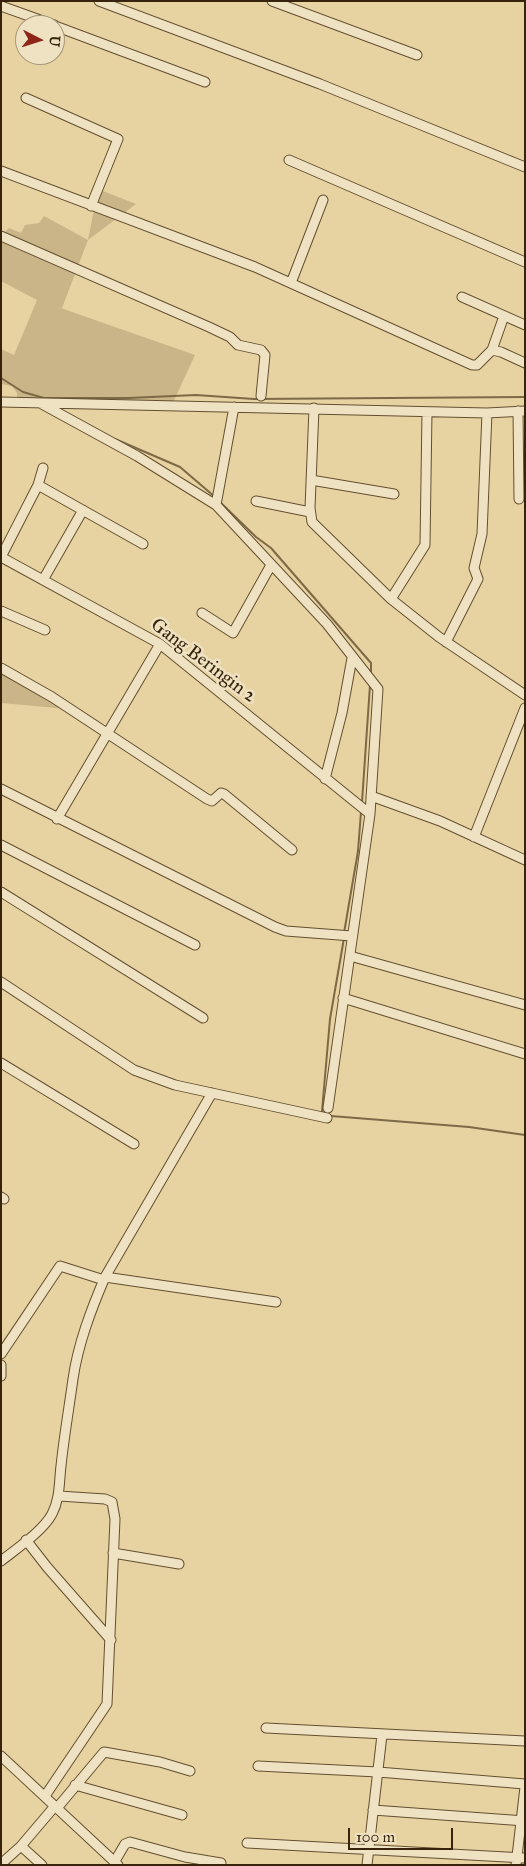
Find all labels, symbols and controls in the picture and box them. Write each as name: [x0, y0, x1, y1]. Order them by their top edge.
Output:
north arrow: [15, 15, 65, 65]
text: U: [45, 35, 63, 48]
street label: Gang Beringin 2: [146, 614, 260, 708]
scale bar: [351, 1818, 456, 1850]
text: 100 m: [356, 1828, 395, 1846]

